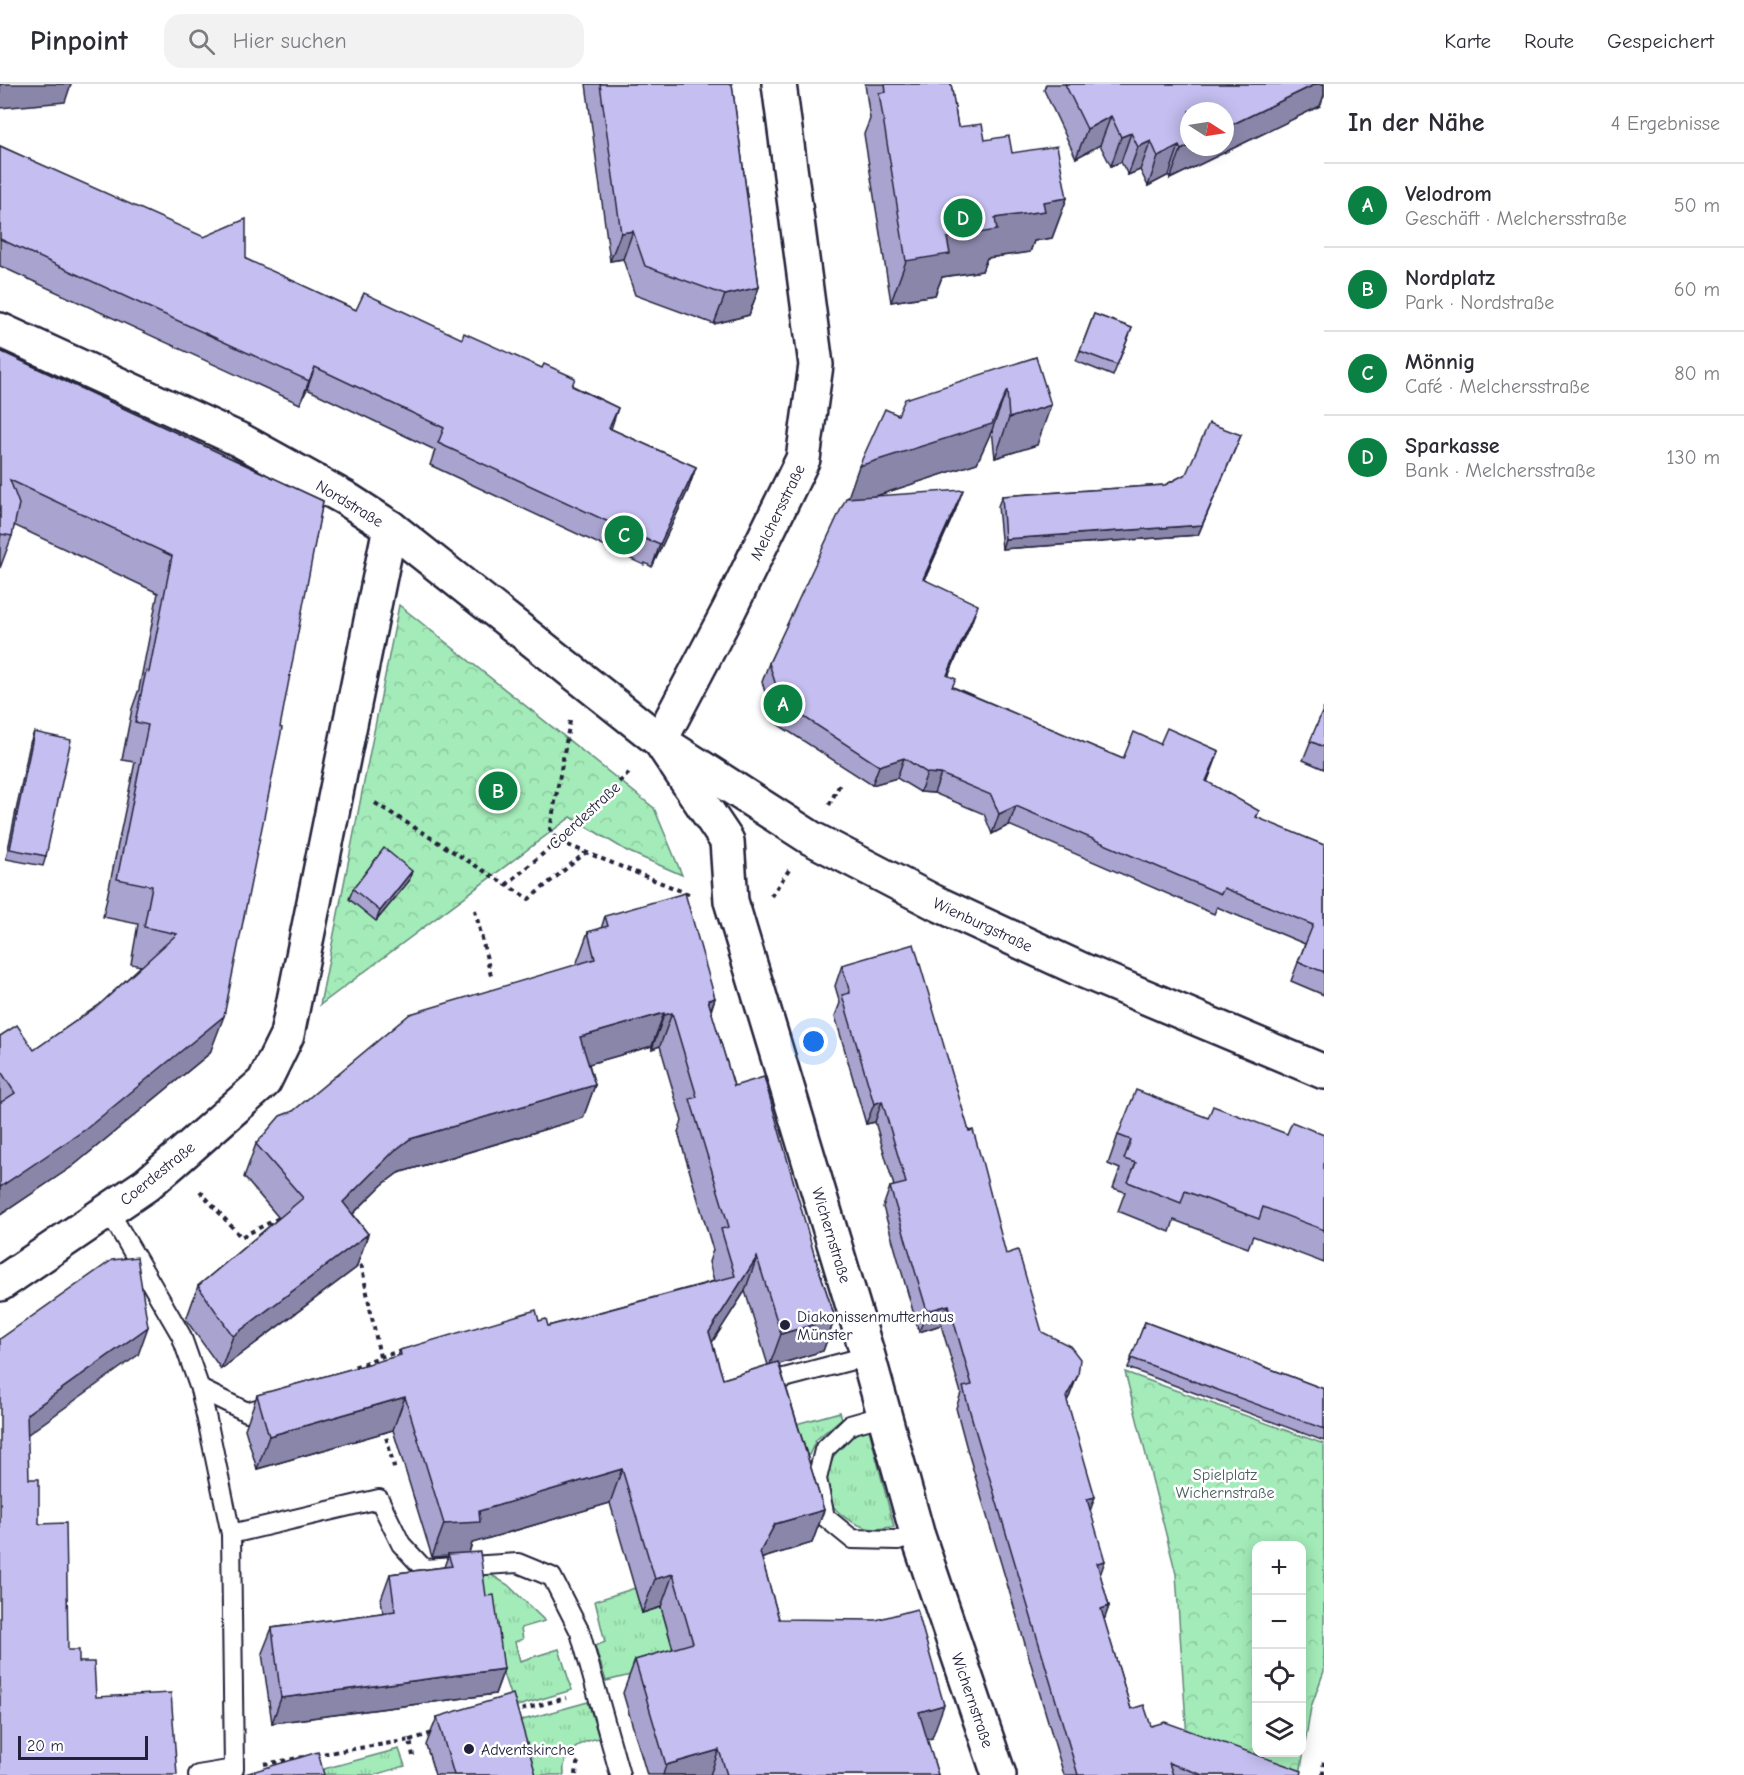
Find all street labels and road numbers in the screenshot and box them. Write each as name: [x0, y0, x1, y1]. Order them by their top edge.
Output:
street label: Melchersstraße: [747, 462, 809, 563]
street label: Nordstraße: [313, 477, 386, 531]
street label: Coerdestraße: [545, 778, 624, 853]
street label: Wienburgstraße: [930, 894, 1035, 956]
street label: Coerdestraße: [117, 1138, 199, 1209]
street label: Wichernstraße: [808, 1185, 854, 1285]
street label: Wichernstraße: [947, 1651, 997, 1750]

